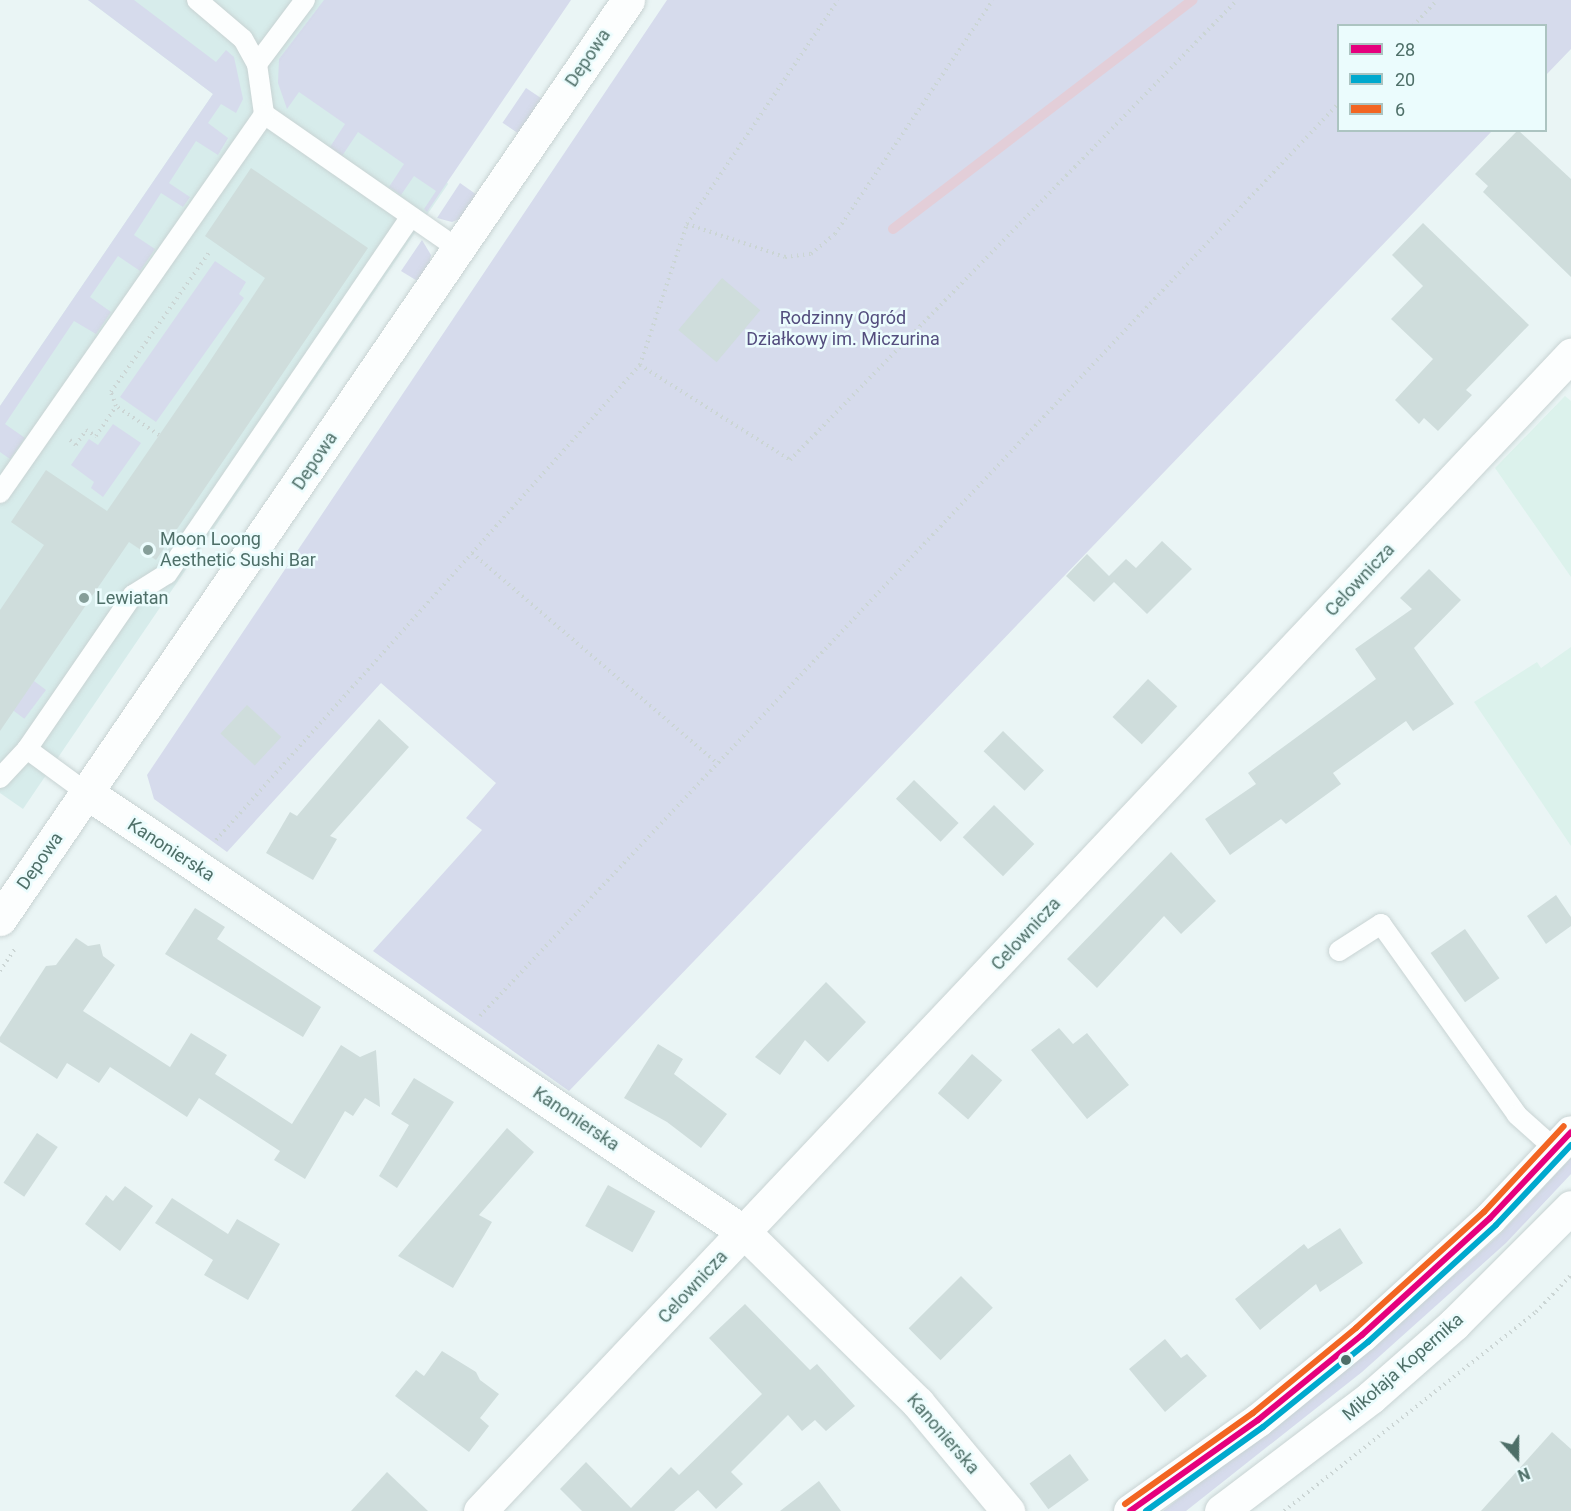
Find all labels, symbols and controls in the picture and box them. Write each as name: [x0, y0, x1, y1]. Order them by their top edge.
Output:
legend: [1337, 24, 1547, 132]
street label: Depowa: [561, 25, 615, 91]
text: 28: [1395, 39, 1415, 60]
text: 20: [1395, 69, 1415, 90]
text: 6: [1395, 99, 1405, 120]
park label: Rodzinny Ogród Działkowy im. Miczurina: [746, 308, 940, 350]
street label: Depowa: [288, 428, 342, 494]
place label: Moon Loong Aesthetic Sushi Bar: [160, 529, 316, 572]
street label: Celownicza: [1321, 539, 1399, 621]
marker: Moon Loong Aesthetic Sushi Bar: [141, 543, 155, 557]
place label: Lewiatan: [96, 587, 169, 609]
marker: Lewiatan: [77, 591, 91, 605]
street label: Kanonierska: [123, 814, 219, 886]
street label: Depowa: [12, 828, 68, 894]
street label: Celownicza: [987, 893, 1065, 975]
street label: Kanonierska: [529, 1082, 623, 1156]
street label: Celownicza: [654, 1246, 732, 1328]
street label: Mikołaja Kopernika: [1338, 1309, 1468, 1425]
unlabelled marker: [1340, 1354, 1352, 1366]
street label: Kanonierska: [902, 1389, 984, 1479]
north arrow: [1487, 1427, 1547, 1487]
text: N: [1515, 1463, 1532, 1485]

